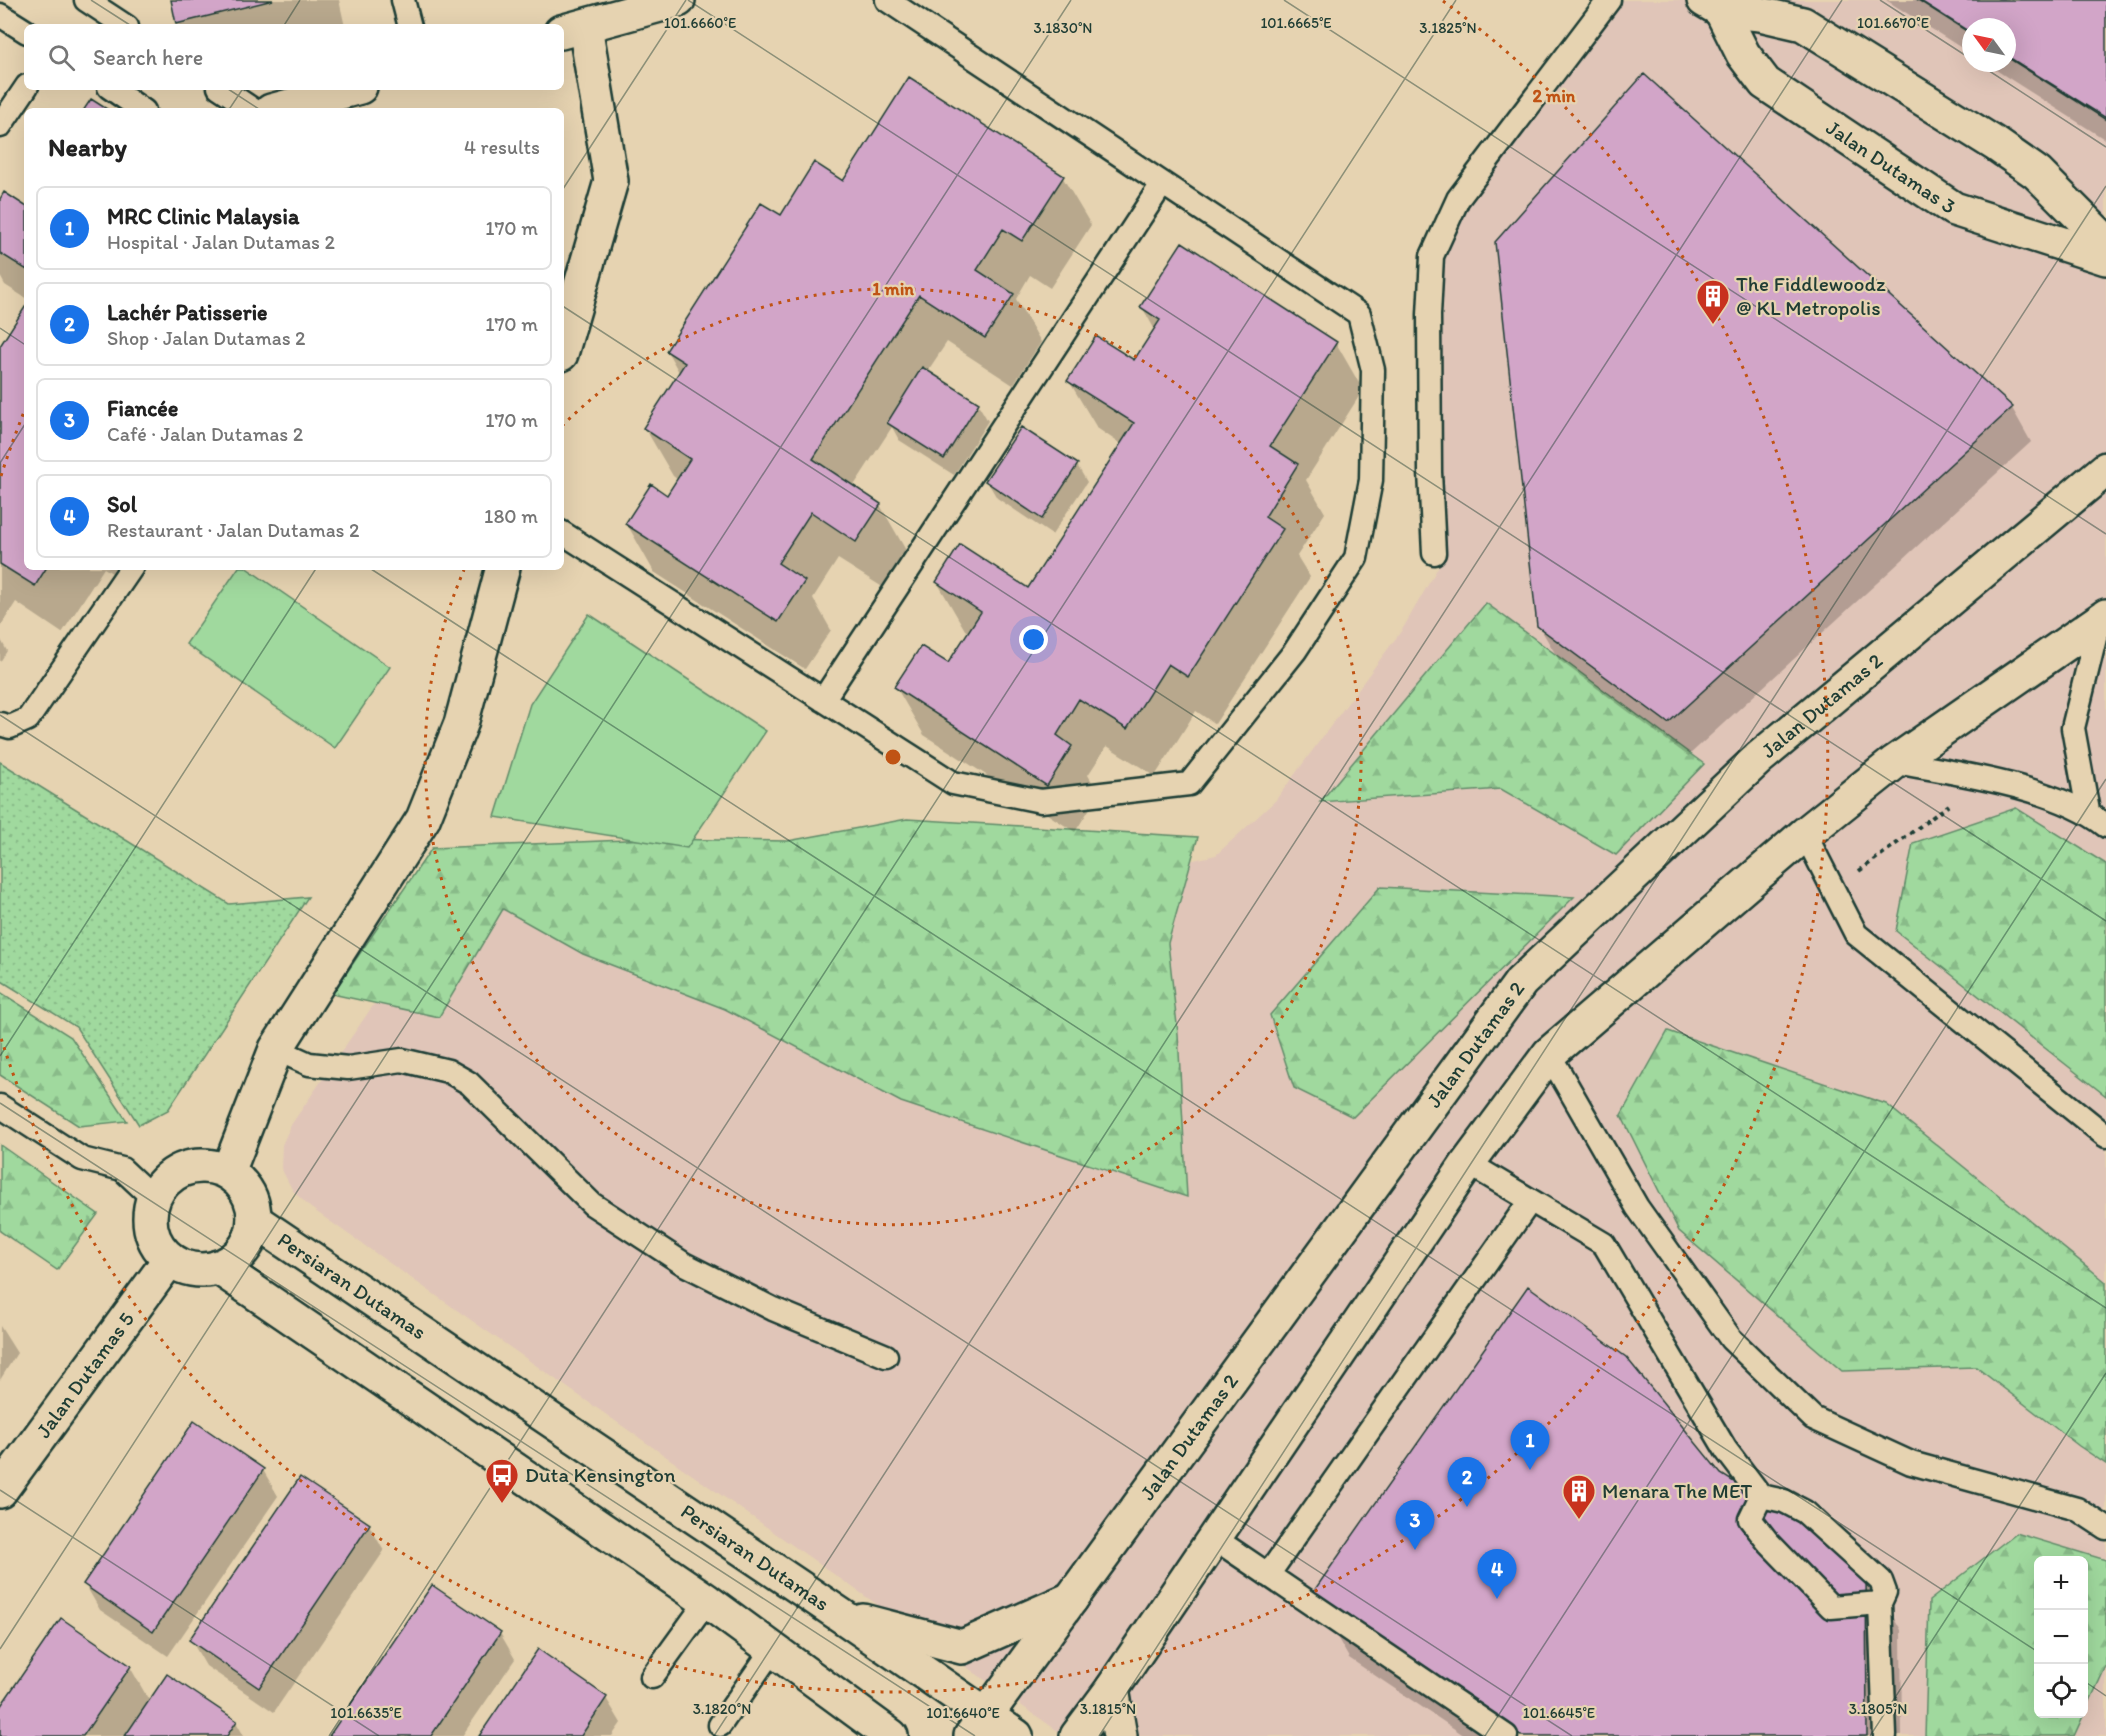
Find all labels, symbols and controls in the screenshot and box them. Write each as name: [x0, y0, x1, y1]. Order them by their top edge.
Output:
text: 101.6660°E: [664, 14, 736, 32]
text: 101.6665°E: [1260, 14, 1332, 32]
text: 101.6670°E: [1857, 14, 1929, 32]
north arrow: [1962, 18, 2016, 72]
text: 3.1830°N: [1033, 19, 1093, 37]
text: 3.1825°N: [1419, 19, 1477, 37]
search box: [24, 24, 564, 90]
icon: search: [45, 41, 78, 74]
text: Search here: [93, 44, 203, 71]
text: 2 min: [1533, 85, 1576, 107]
street label: Jalan Dutamas 3: [1822, 114, 1961, 219]
text: Nearby: [48, 131, 127, 163]
text: 4 results: [464, 135, 540, 159]
text: MRC Clinic Malaysia: [107, 203, 299, 230]
text: 1: [65, 216, 74, 240]
text: 170 m: [485, 216, 538, 240]
text: Hospital · Jalan Dutamas 2: [107, 230, 335, 254]
place label: The Fiddlewoodz @ KL Metropolis: [1736, 271, 1886, 320]
text: 1 min: [872, 278, 914, 300]
building icon: The Fiddlewoodz @ KL Metropolis: [1695, 278, 1731, 325]
text: Lachér Patisserie: [107, 299, 268, 326]
text: 2: [64, 312, 75, 336]
text: 170 m: [485, 312, 538, 336]
text: Shop · Jalan Dutamas 2: [107, 326, 306, 350]
text: Fiancée: [107, 395, 178, 422]
text: 3: [64, 408, 75, 432]
text: 170 m: [485, 408, 538, 432]
text: Café · Jalan Dutamas 2: [107, 422, 303, 446]
text: Sol: [107, 491, 137, 518]
text: 4: [63, 504, 76, 528]
text: 180 m: [484, 504, 538, 528]
text: Restaurant · Jalan Dutamas 2: [107, 518, 360, 542]
your location: [1019, 625, 1048, 654]
street label: Jalan Dutamas 2: [1756, 648, 1887, 763]
centre of rings: [883, 747, 903, 767]
street label: Jalan Dutamas 2: [1421, 976, 1529, 1112]
street label: Persiaran Dutamas: [273, 1227, 431, 1344]
street label: Jalan Dutamas 5: [30, 1307, 139, 1442]
street label: Jalan Dutamas 2: [1134, 1369, 1243, 1505]
pin: 1: [1510, 1420, 1550, 1470]
bus stop icon: Duta Kensington: [484, 1457, 520, 1504]
pin: 2: [1448, 1458, 1486, 1507]
place label: Duta Kensington: [525, 1462, 676, 1487]
building icon: Menara The MET: [1561, 1473, 1597, 1520]
place label: Menara The MET: [1602, 1478, 1752, 1503]
street label: Persiaran Dutamas: [676, 1498, 834, 1616]
pin: 3: [1396, 1500, 1434, 1550]
pin: 4: [1478, 1550, 1516, 1599]
map controls: [2034, 1556, 2088, 1718]
button: +: [2034, 1556, 2088, 1610]
button: −: [2034, 1610, 2088, 1664]
button: locate: [2034, 1664, 2088, 1718]
text: 3.1820°N: [693, 1700, 751, 1718]
text: 3.1815°N: [1080, 1700, 1136, 1718]
text: 3.1805°N: [1849, 1700, 1907, 1718]
text: 101.6635°E: [330, 1704, 402, 1722]
text: 101.6640°E: [926, 1704, 1000, 1722]
text: 101.6645°E: [1523, 1704, 1595, 1722]

